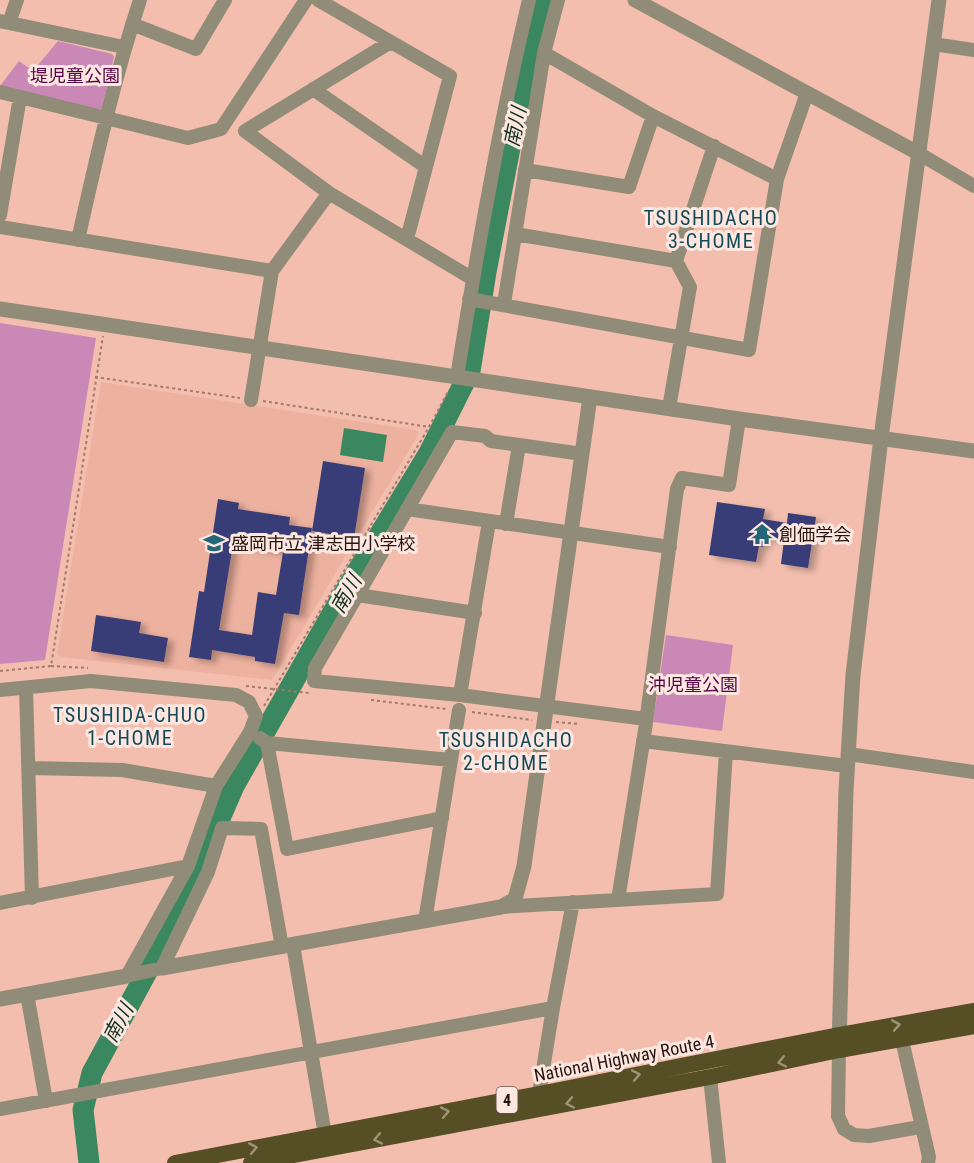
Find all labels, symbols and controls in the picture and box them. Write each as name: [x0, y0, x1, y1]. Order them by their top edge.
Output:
park label: 堤児童公園: [30, 65, 120, 86]
water label: 南川: [499, 103, 531, 149]
district label: TSUSHIDACHO 3-CHOME: [644, 206, 778, 253]
temple icon: 創価学会: [750, 522, 774, 546]
place label: 創価学会: [779, 524, 851, 545]
school or university icon: 盛岡市立 津志田小学校: [202, 531, 226, 555]
place label: 盛岡市立 津志田小学校: [231, 533, 415, 554]
water label: 南川: [326, 569, 367, 617]
park label: 沖児童公園: [648, 674, 738, 695]
district label: TSUSHIDA-CHUO 1-CHOME: [53, 703, 207, 750]
district label: TSUSHIDACHO 2-CHOME: [439, 728, 573, 775]
water label: 南川: [98, 998, 139, 1046]
one-way arrow: [892, 1019, 901, 1031]
street label: National Highway Route 4: [532, 1030, 716, 1086]
one-way arrow: [777, 1055, 787, 1068]
one-way arrow: [631, 1069, 641, 1082]
road number: 4: [496, 1087, 518, 1113]
one-way arrow: [565, 1096, 575, 1109]
one-way arrow: [440, 1106, 450, 1119]
one-way arrow: [373, 1132, 383, 1145]
one-way arrow: [248, 1142, 258, 1155]

